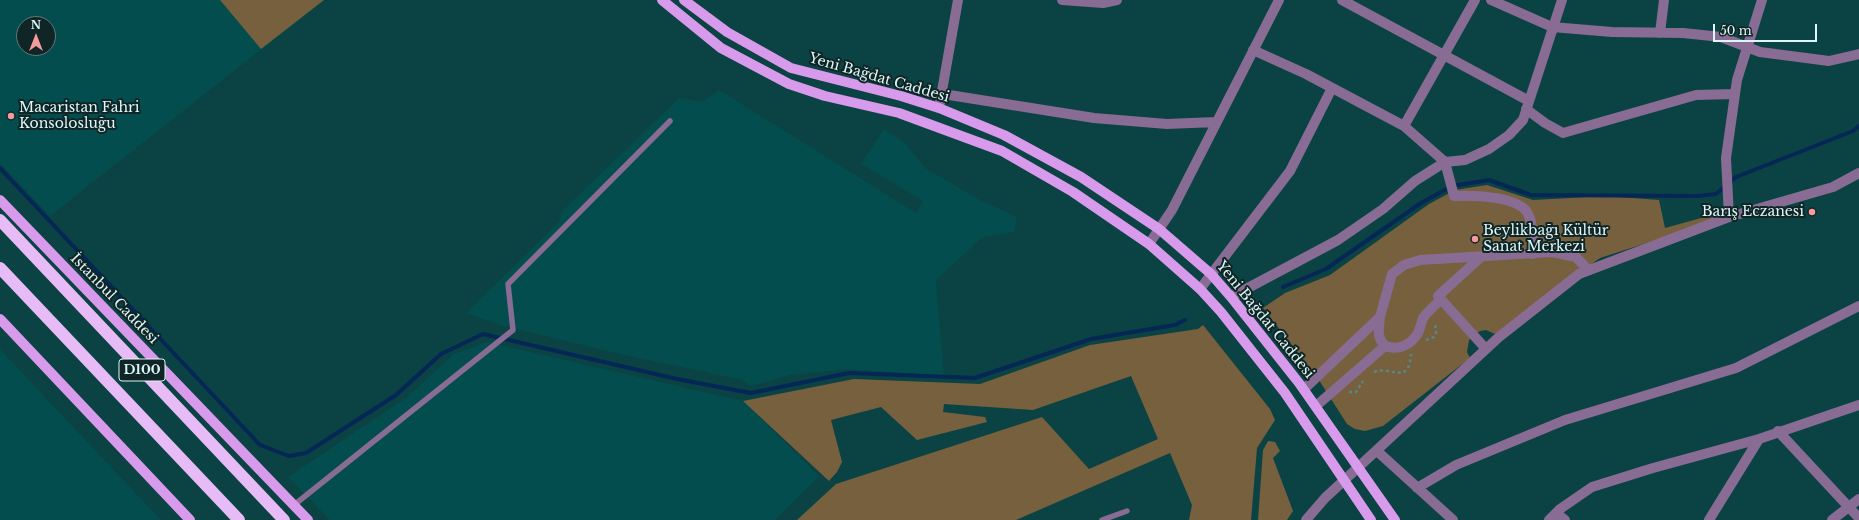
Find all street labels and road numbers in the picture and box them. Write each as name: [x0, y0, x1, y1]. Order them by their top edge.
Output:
street label: Yeni Bağdat Caddesi: [807, 50, 951, 106]
street label: İstanbul Caddesi: [67, 250, 161, 348]
street label: Yeni Bağdat Caddesi: [1213, 258, 1317, 382]
road number: D100: [119, 359, 165, 381]

